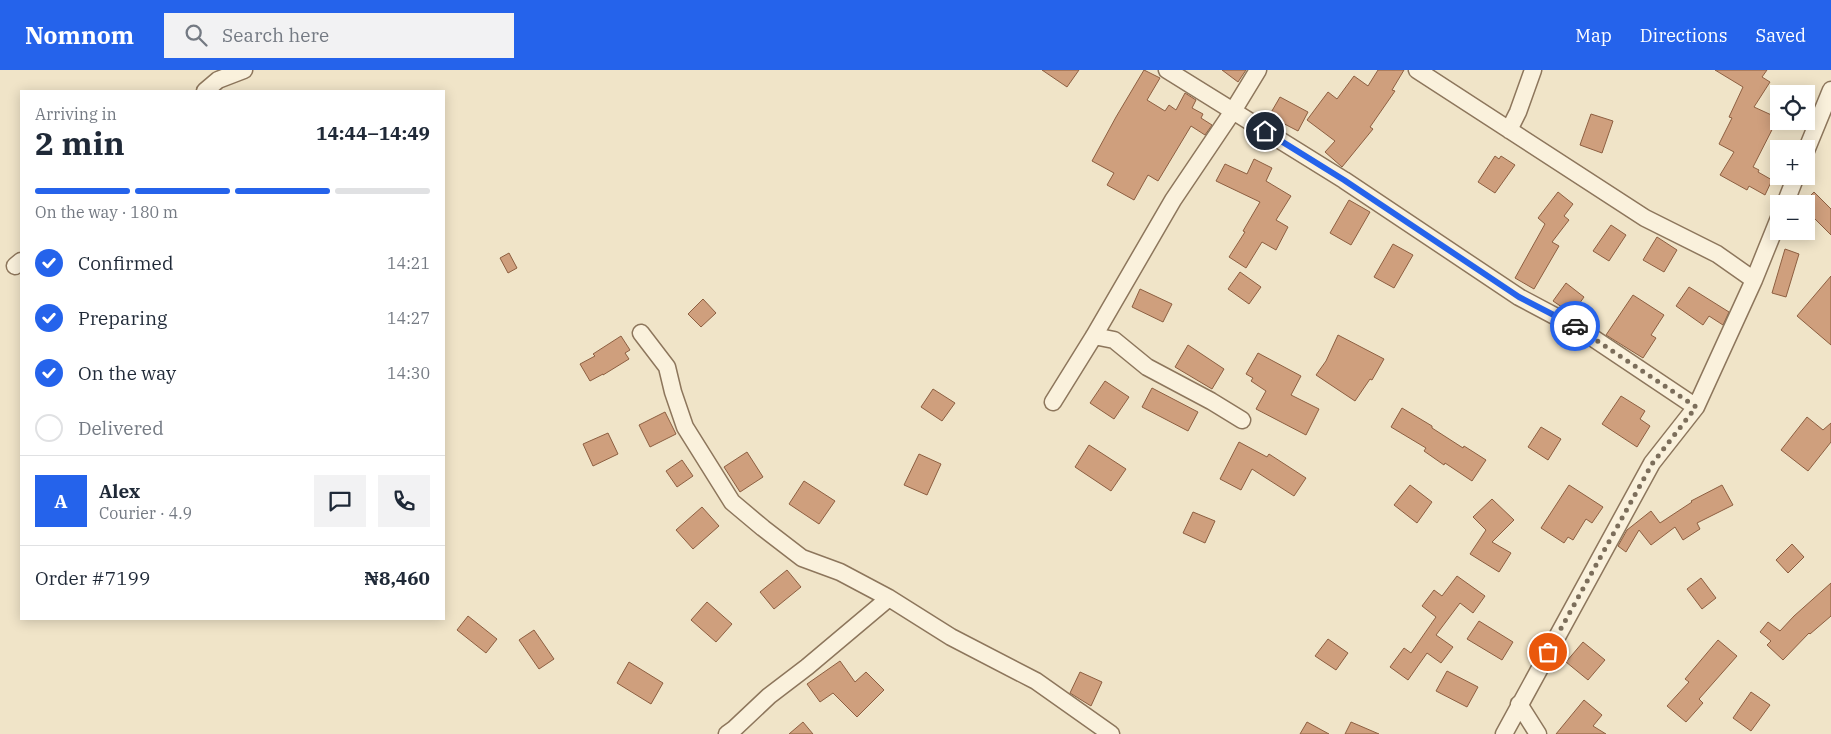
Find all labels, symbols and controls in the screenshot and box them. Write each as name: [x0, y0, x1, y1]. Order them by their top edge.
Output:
search box: [164, 13, 514, 58]
text: Nomnom: [25, 19, 134, 51]
icon: search: [182, 21, 210, 49]
text: Search here: [222, 23, 329, 47]
text: Map: [1575, 24, 1612, 47]
text: Directions: [1640, 24, 1728, 47]
text: Saved: [1756, 24, 1806, 47]
map controls: [1770, 85, 1815, 240]
button: locate: [1770, 85, 1815, 130]
text: Arriving in: [35, 104, 117, 124]
pin: [1244, 110, 1286, 152]
icon: home: [1251, 117, 1279, 145]
text: 14:44–14:49: [316, 121, 430, 145]
text: 2 min: [35, 122, 125, 164]
button: +: [1770, 140, 1815, 185]
button: −: [1770, 195, 1815, 240]
text: On the way · 180 m: [35, 202, 178, 222]
icon: check: [35, 249, 63, 277]
text: Confirmed: [78, 251, 173, 275]
text: 14:21: [387, 253, 430, 273]
courier: [1550, 301, 1600, 351]
icon: check: [35, 304, 63, 332]
text: Preparing: [78, 306, 167, 330]
text: 14:27: [387, 308, 430, 328]
icon: car: [1561, 312, 1589, 340]
icon: check: [35, 359, 63, 387]
text: On the way: [78, 361, 176, 385]
text: 14:30: [387, 363, 430, 383]
text: Delivered: [78, 416, 164, 440]
button: chat: [314, 475, 366, 527]
button: phone: [378, 475, 430, 527]
text: Alex: [99, 479, 140, 503]
text: A: [54, 489, 68, 513]
text: Courier · 4.9: [99, 503, 192, 523]
text: Order #7199: [35, 566, 150, 590]
text: ₦8,460: [364, 566, 430, 590]
pin: [1527, 631, 1569, 673]
icon: bag: [1534, 638, 1562, 666]

